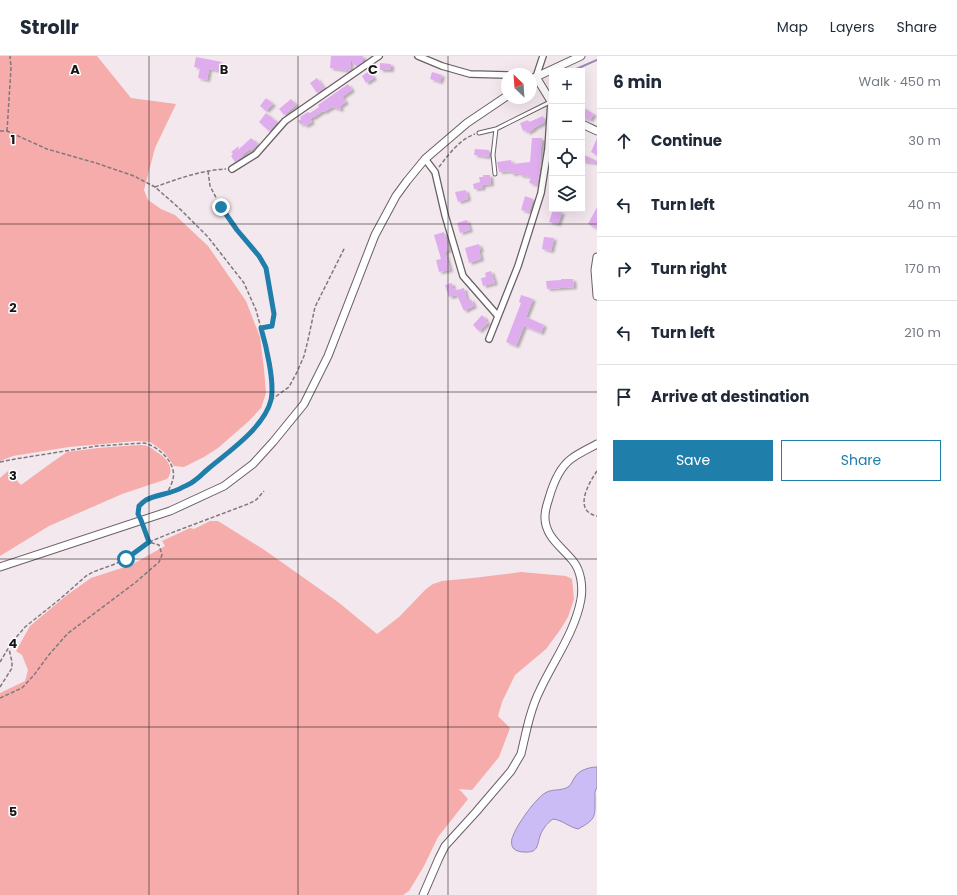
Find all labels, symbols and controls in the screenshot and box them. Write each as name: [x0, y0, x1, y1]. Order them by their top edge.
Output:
text: Strollr: [20, 14, 79, 41]
text: Map: [777, 17, 808, 37]
text: Layers: [830, 17, 874, 37]
text: Share: [896, 17, 937, 37]
text: A: [70, 60, 80, 79]
text: B: [220, 60, 229, 79]
text: C: [368, 60, 378, 79]
north arrow: [501, 68, 537, 104]
map controls: [549, 68, 585, 212]
button: +: [549, 68, 585, 104]
text: 6 min: [613, 70, 662, 94]
text: Walk · 450 m: [859, 72, 941, 91]
button: −: [549, 104, 585, 140]
text: 1: [11, 130, 15, 149]
icon: ahead: [613, 130, 635, 152]
text: Continue: [651, 130, 722, 151]
text: 30 m: [908, 131, 941, 150]
button: locate: [549, 140, 585, 176]
button: layers: [549, 176, 585, 212]
icon: left: [613, 194, 635, 216]
text: Turn left: [651, 194, 715, 215]
text: 40 m: [908, 195, 941, 214]
route end: [212, 198, 230, 216]
icon: right: [613, 258, 635, 280]
text: Turn right: [651, 258, 727, 279]
text: 170 m: [905, 259, 941, 278]
text: 2: [9, 298, 17, 317]
icon: left: [613, 322, 635, 344]
text: Turn left: [651, 322, 715, 343]
text: 210 m: [904, 323, 941, 342]
icon: arrive: [613, 386, 635, 408]
text: Arrive at destination: [651, 386, 809, 407]
button: Save: [613, 440, 773, 481]
button: Share: [781, 440, 941, 481]
text: 3: [9, 466, 17, 485]
route start: [117, 550, 135, 568]
text: 4: [9, 634, 18, 653]
text: 5: [9, 802, 17, 821]

